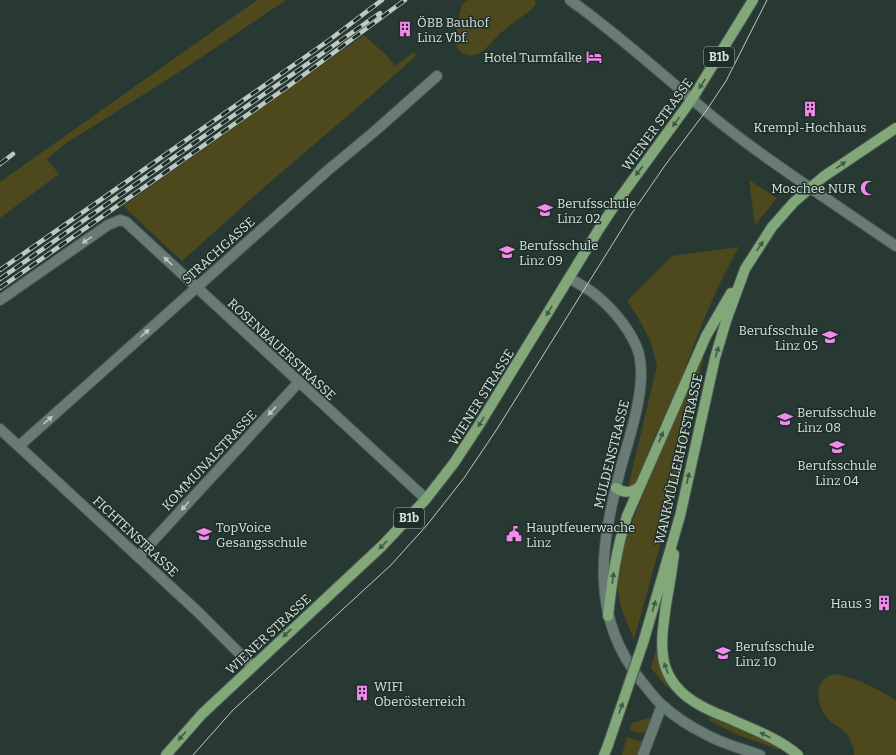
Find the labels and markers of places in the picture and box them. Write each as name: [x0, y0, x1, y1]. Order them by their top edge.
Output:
place label: ÖBB Bauhof Linz Vbf.: [417, 15, 491, 45]
building icon: ÖBB Bauhof Linz Vbf.: [396, 20, 414, 38]
hotel icon: Hotel Turmfalke: [585, 48, 603, 66]
place label: Hotel Turmfalke: [484, 50, 582, 65]
building icon: Krempl-Hochhaus: [801, 100, 819, 118]
place label: Krempl-Hochhaus: [754, 120, 866, 135]
mosque icon: Moschee NUR: [859, 179, 877, 197]
place label: Moschee NUR: [771, 181, 856, 196]
place label: Berufsschule Linz 02: [557, 196, 636, 226]
school or university icon: Berufsschule Linz 02: [536, 201, 554, 219]
place label: Berufsschule Linz 09: [519, 238, 598, 268]
school or university icon: Berufsschule Linz 09: [498, 243, 516, 261]
place label: Berufsschule Linz 05: [739, 323, 818, 353]
school or university icon: Berufsschule Linz 05: [821, 328, 839, 346]
place label: Berufsschule Linz 08: [797, 405, 876, 435]
school or university icon: Berufsschule Linz 08: [776, 410, 794, 428]
school or university icon: Berufsschule Linz 04: [828, 438, 846, 456]
place label: Berufsschule Linz 04: [797, 458, 877, 488]
place label: TopVoice Gesangsschule: [216, 520, 307, 550]
place label: Hauptfeuerwache Linz: [526, 520, 635, 550]
school or university icon: TopVoice Gesangsschule: [195, 525, 213, 543]
public building icon: Hauptfeuerwache Linz: [505, 525, 523, 543]
building icon: Haus 3: [875, 594, 893, 612]
place label: Haus 3: [830, 596, 872, 611]
place label: Berufsschule Linz 10: [735, 639, 814, 669]
school or university icon: Berufsschule Linz 10: [714, 644, 732, 662]
place label: WIFI Oberösterreich: [374, 679, 466, 709]
building icon: WIFI Oberösterreich: [353, 684, 371, 702]

